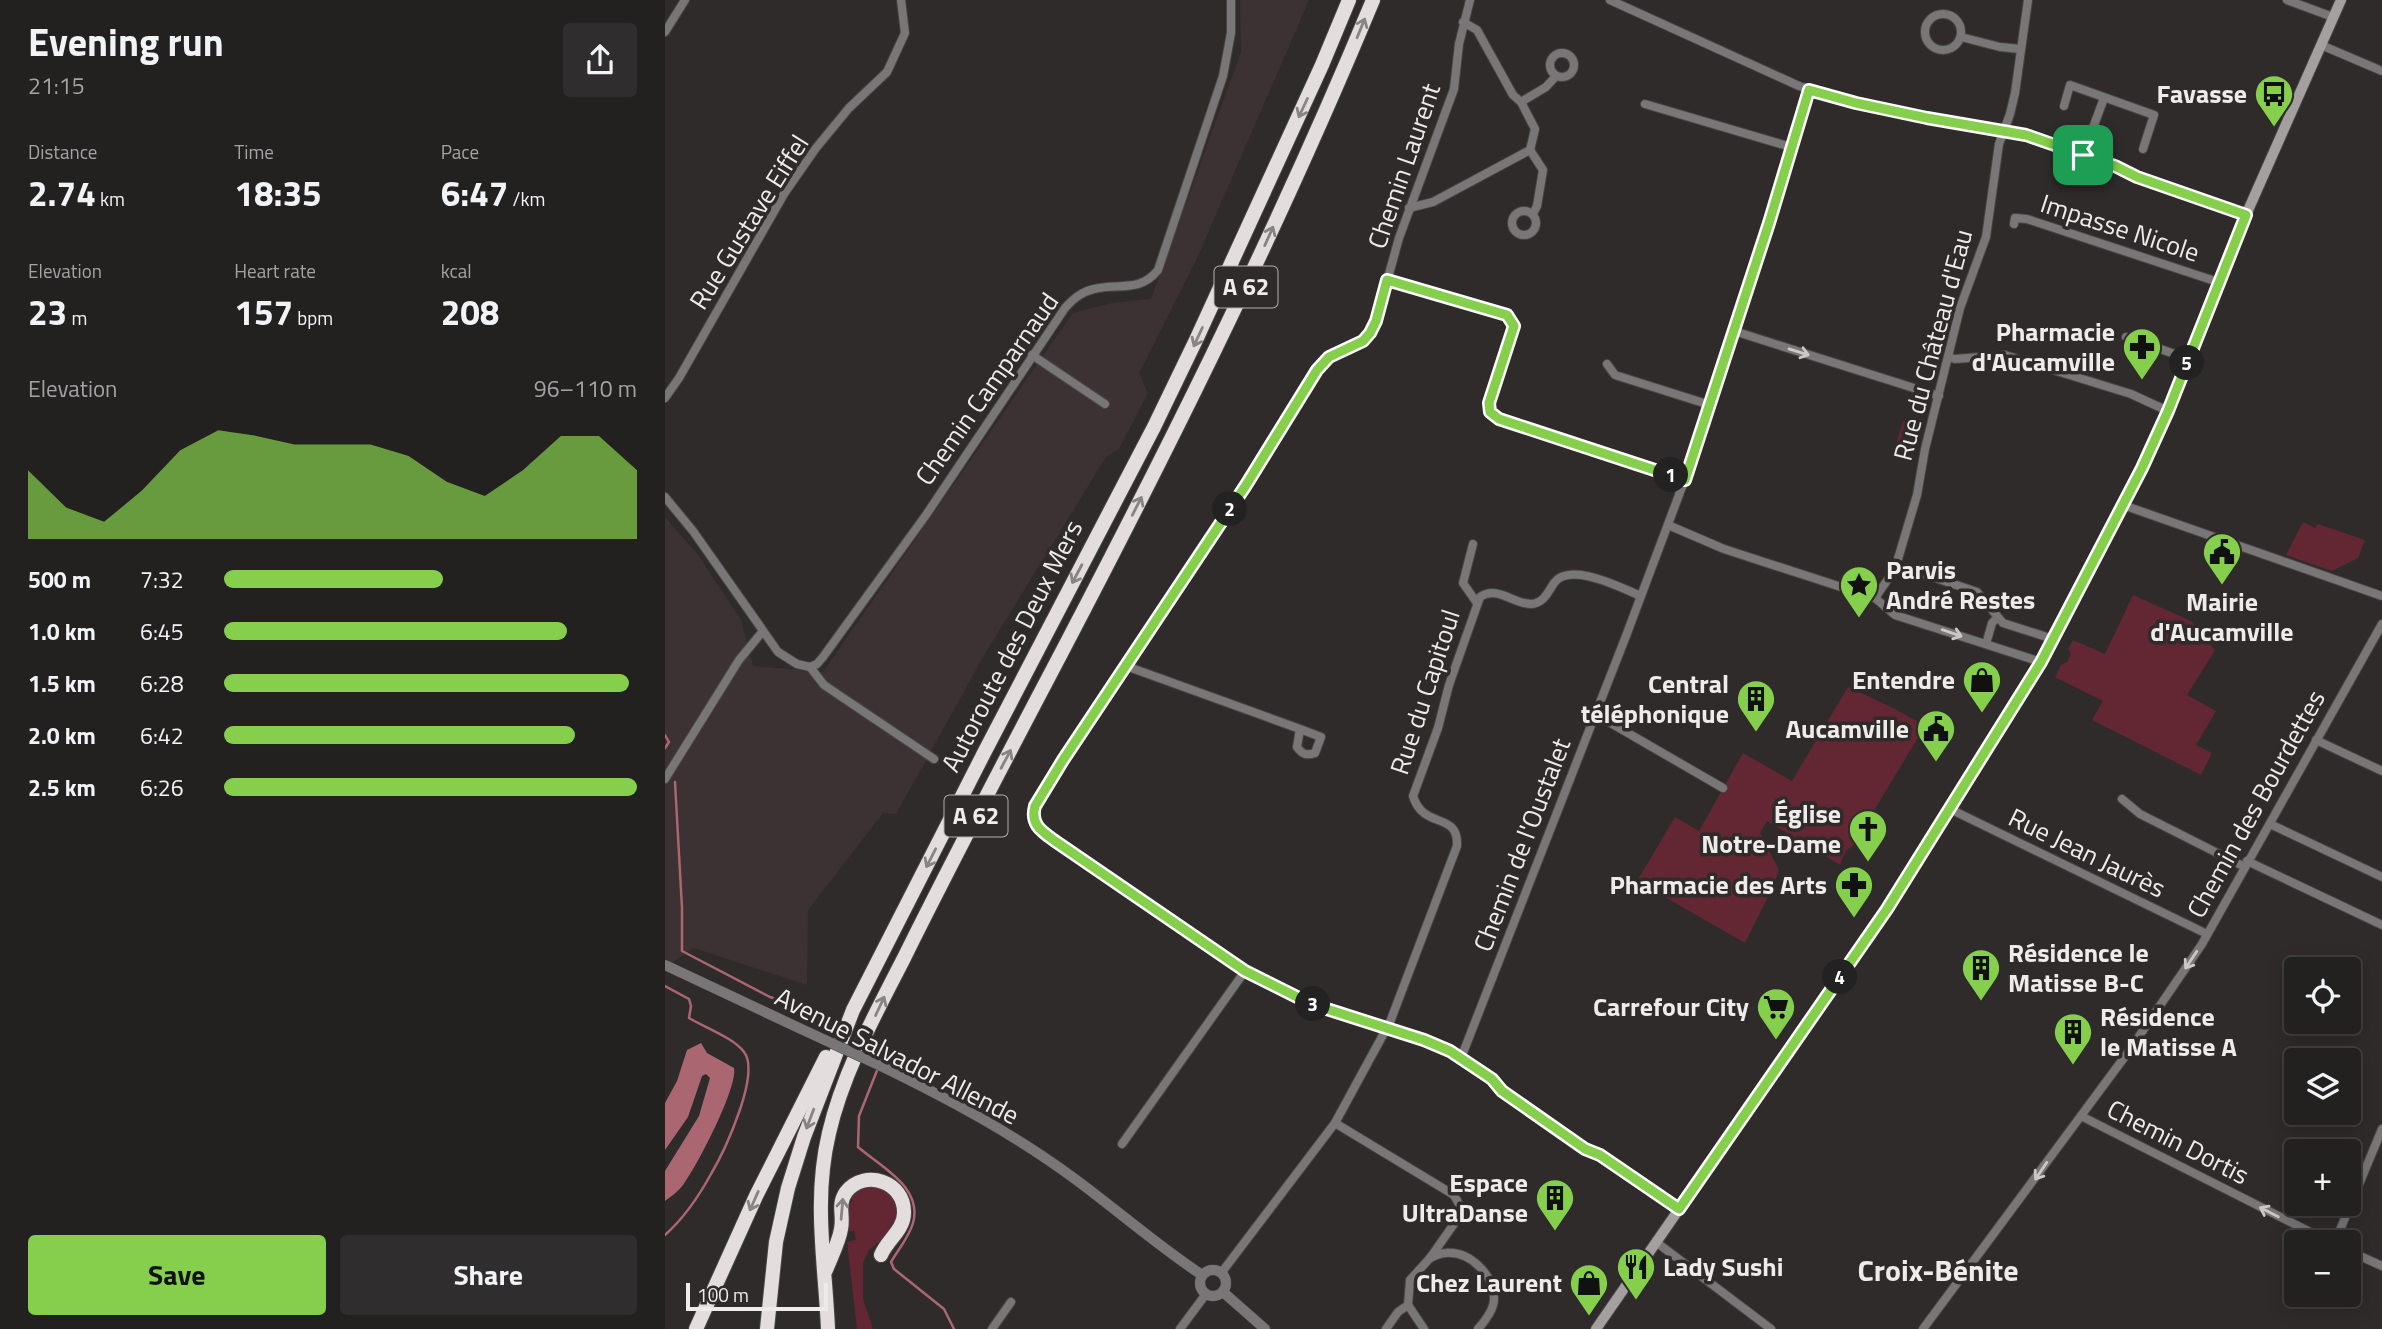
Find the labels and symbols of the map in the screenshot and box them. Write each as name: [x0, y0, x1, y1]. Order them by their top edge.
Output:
one-way arrow: [1356, 18, 1369, 39]
bus stop icon: Favasse: [2253, 73, 2295, 128]
place label: Favasse: [2157, 74, 2247, 113]
street label: Chemin Laurent: [1357, 78, 1450, 254]
one-way arrow: [1296, 97, 1309, 118]
pin: [2053, 125, 2113, 185]
street label: Rue Gustave Eiffel: [679, 127, 818, 317]
street label: Impasse Nicole: [2036, 183, 2205, 272]
street label: Rue du Château d'Eau: [1883, 225, 1982, 465]
one-way arrow: [1263, 226, 1276, 247]
road number: A 62: [1215, 266, 1277, 308]
street label: Chemin Camparnaud: [905, 284, 1068, 493]
place label: Pharmacie d'Aucamville: [1972, 312, 2115, 381]
one-way arrow: [1191, 326, 1204, 347]
pharmacy icon: Pharmacie d'Aucamville: [2121, 326, 2163, 381]
one-way arrow: [1788, 346, 1810, 359]
pin: 5: [2169, 346, 2205, 380]
pin: 1: [1653, 458, 1689, 492]
pin: 2: [1213, 491, 1247, 526]
one-way arrow: [1130, 496, 1144, 517]
street label: Autoroute des Deux Mers: [931, 513, 1092, 779]
public building icon: Mairie d'Aucamville: [2201, 531, 2243, 586]
place label: Parvis André Restes: [1886, 550, 2035, 619]
one-way arrow: [1070, 563, 1083, 584]
place icon: Parvis André Restes: [1838, 564, 1880, 619]
place label: Mairie d'Aucamville: [2150, 582, 2294, 651]
street label: Rue du Capitoul: [1380, 604, 1470, 779]
one-way arrow: [1941, 628, 1963, 641]
shop icon: Entendre: [1961, 659, 2003, 714]
place label: Entendre: [1852, 660, 1955, 699]
place label: Central téléphonique: [1581, 664, 1729, 733]
building icon: Central téléphonique: [1735, 678, 1777, 733]
street label: Chemin des Bourdettes: [2177, 683, 2335, 925]
public building icon: Aucamville: [1915, 708, 1957, 763]
place label: Aucamville: [1785, 709, 1909, 748]
street label: Chemin de l'Oustalet: [1463, 732, 1580, 957]
one-way arrow: [1000, 749, 1013, 770]
place label: Église Notre-Dame: [1701, 794, 1841, 863]
road number: A 62: [945, 796, 1007, 836]
street label: Rue Jean Jaurès: [2002, 798, 2172, 907]
church icon: Église Notre-Dame: [1847, 808, 1889, 863]
one-way arrow: [923, 847, 937, 867]
pharmacy icon: Pharmacie des Arts: [1833, 864, 1875, 919]
place label: Pharmacie des Arts: [1609, 865, 1827, 904]
place label: Résidence le Matisse B-C: [2008, 933, 2149, 1002]
building icon: Résidence le Matisse B-C: [1960, 947, 2002, 1002]
one-way arrow: [2183, 950, 2198, 969]
pin: 4: [1823, 960, 1857, 995]
street label: Avenue Salvador Allende: [768, 977, 1026, 1134]
pin: 3: [1295, 986, 1331, 1021]
supermarket icon: Carrefour City: [1755, 986, 1797, 1041]
place label: Carrefour City: [1593, 987, 1749, 1026]
one-way arrow: [874, 995, 887, 1017]
place label: Résidence le Matisse A: [2100, 997, 2237, 1066]
building icon: Résidence le Matisse A: [2052, 1011, 2094, 1066]
street label: Chemin Dortis: [2100, 1089, 2256, 1194]
one-way arrow: [803, 1108, 816, 1130]
one-way arrow: [2034, 1161, 2048, 1180]
place label: Espace UltraDanse: [1402, 1163, 1528, 1232]
building icon: Espace UltraDanse: [1534, 1177, 1576, 1232]
one-way arrow: [747, 1190, 760, 1211]
one-way arrow: [836, 1198, 849, 1221]
one-way arrow: [2259, 1205, 2280, 1219]
restaurant icon: Lady Sushi: [1615, 1246, 1657, 1301]
place label: Lady Sushi: [1663, 1247, 1783, 1286]
district label: Croix-Bénite: [1857, 1247, 2019, 1293]
shop icon: Chez Laurent: [1568, 1262, 1610, 1317]
place label: Chez Laurent: [1416, 1263, 1562, 1302]
scale bar: [686, 1280, 828, 1312]

